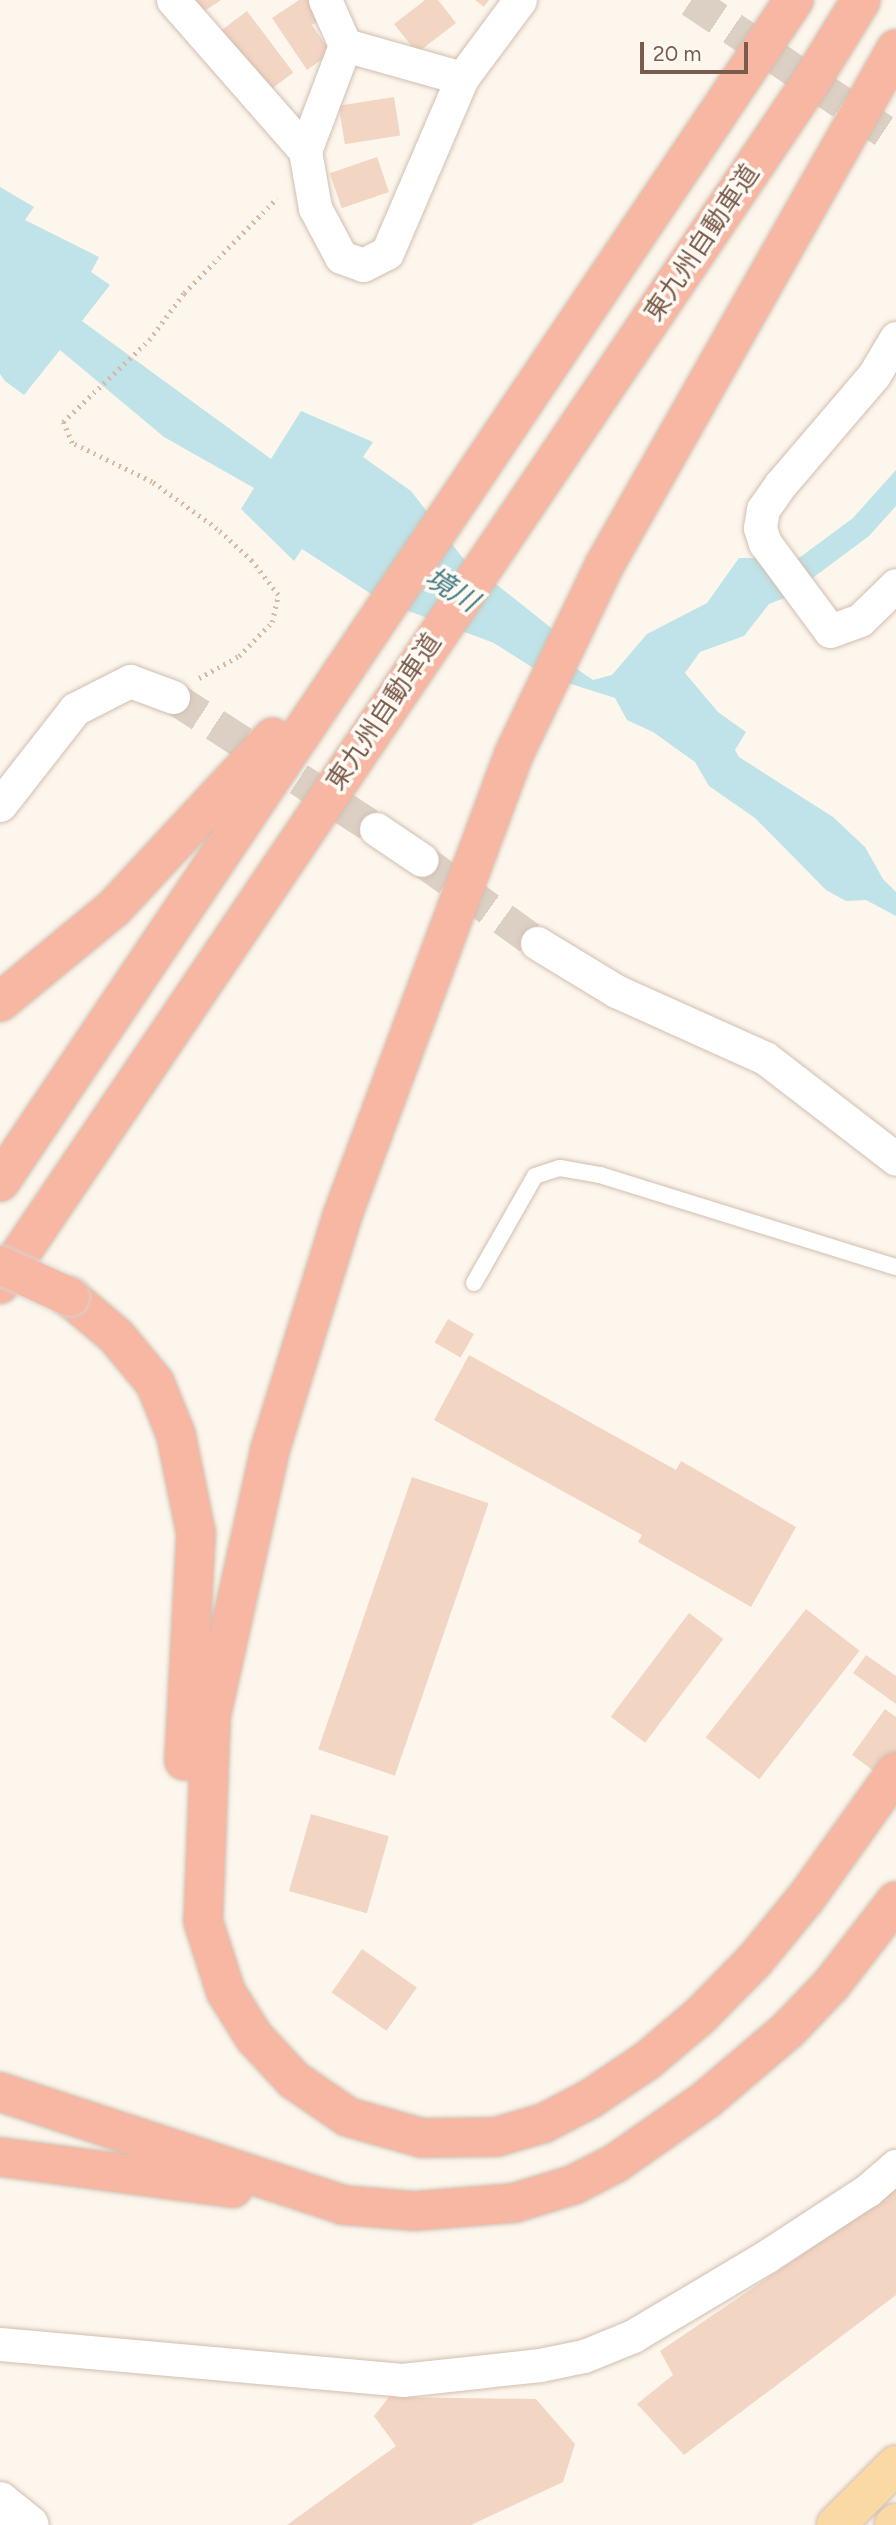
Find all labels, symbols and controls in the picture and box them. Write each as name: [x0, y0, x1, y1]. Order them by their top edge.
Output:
scale bar: [644, 28, 752, 72]
text: 20 m: [653, 41, 701, 66]
street label: 東九州自動車道: [638, 159, 766, 327]
water label: 境川: [419, 560, 485, 618]
street label: 東九州自動車道: [320, 628, 448, 796]

